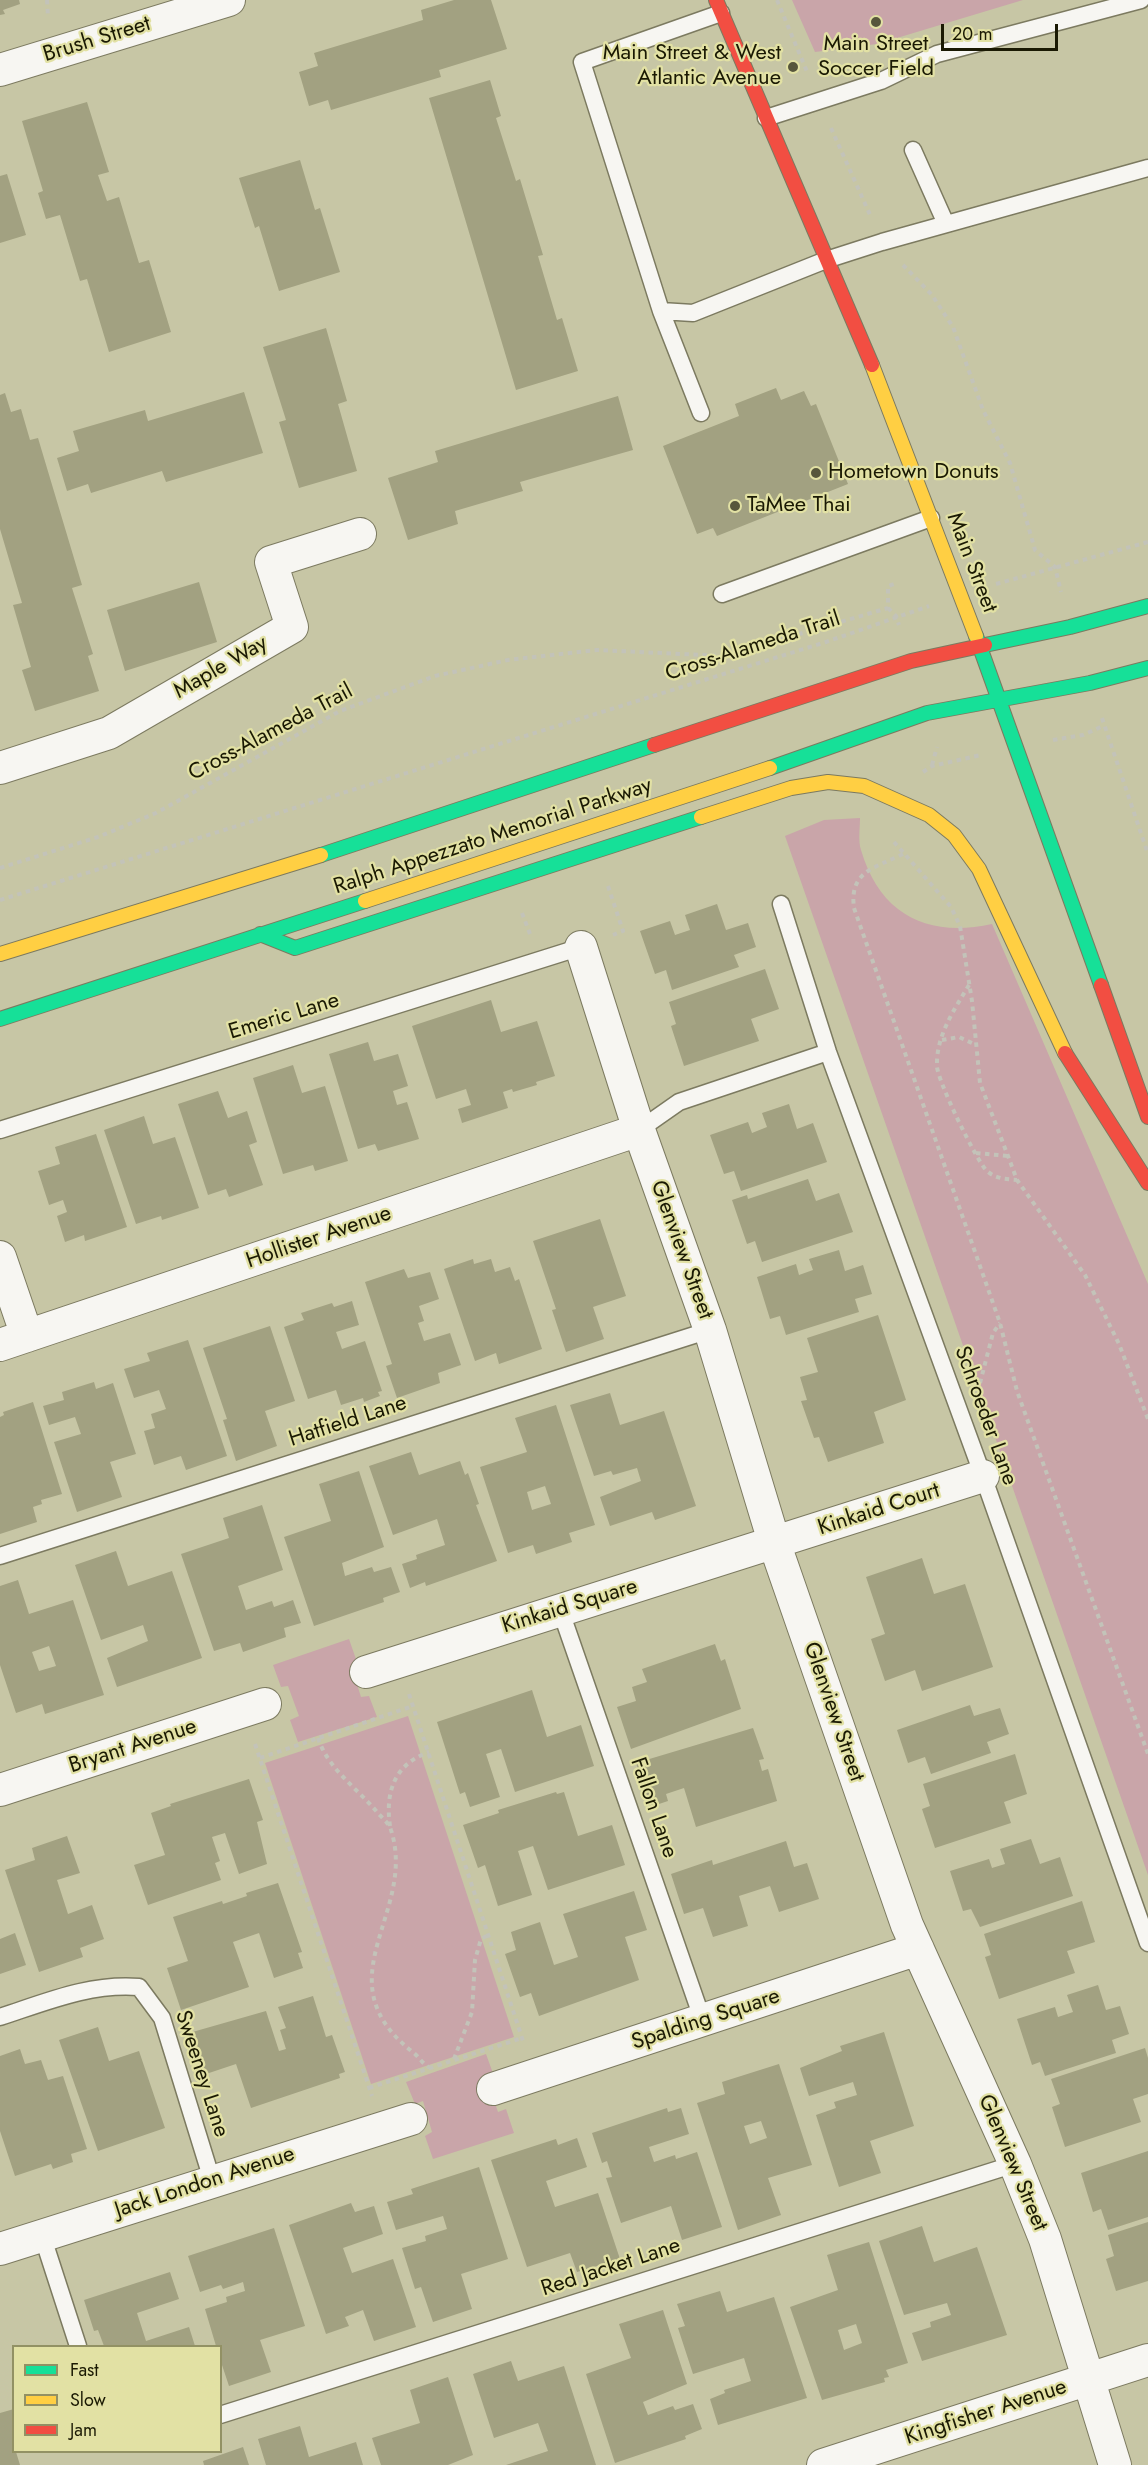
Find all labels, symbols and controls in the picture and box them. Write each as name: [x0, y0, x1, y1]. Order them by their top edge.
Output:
street label: Brush Street: [40, 11, 154, 69]
scale bar: [944, 12, 1061, 50]
marker: Main Street Soccer Field: [869, 15, 883, 29]
text: 20 m: [952, 21, 992, 47]
place label: Main Street Soccer Field: [818, 32, 934, 84]
place label: Main Street & West Atlantic Avenue: [603, 41, 781, 92]
marker: Main Street & West Atlantic Avenue: [786, 60, 800, 74]
place label: Hometown Donuts: [828, 460, 999, 486]
marker: Hometown Donuts: [809, 466, 823, 480]
place label: TaMee Thai: [747, 493, 851, 519]
marker: TaMee Thai: [728, 499, 742, 513]
street label: Main Street: [940, 509, 1002, 617]
street label: Cross-Alameda Trail: [662, 606, 844, 688]
street label: Maple Way: [170, 631, 272, 705]
street label: Cross-Alameda Trail: [184, 679, 358, 787]
street label: Ralph Appezzato Memorial Parkway: [331, 773, 655, 901]
street label: Emeric Lane: [225, 988, 343, 1046]
street label: Glenview Street: [644, 1177, 718, 1323]
street label: Hollister Avenue: [243, 1201, 395, 1275]
street label: Schroeder Lane: [948, 1343, 1022, 1489]
street label: Hatfield Lane: [286, 1391, 410, 1453]
street label: Kinkaid Court: [815, 1478, 943, 1542]
street label: Kinkaid Square: [499, 1574, 641, 1640]
street label: Glenview Street: [797, 1639, 869, 1785]
street label: Bryant Avenue: [66, 1714, 200, 1780]
street label: Fallon Lane: [623, 1754, 683, 1862]
street label: Spalding Square: [628, 1984, 784, 2056]
street label: Sweeney Lane: [168, 2007, 234, 2141]
street label: Glenview Street: [971, 2091, 1053, 2235]
street label: Jack London Avenue: [112, 2141, 298, 2225]
street label: Red Jacket Lane: [538, 2233, 684, 2303]
legend: [12, 2345, 222, 2453]
text: Fast: [70, 2357, 99, 2383]
street label: Kingfisher Avenue: [902, 2374, 1070, 2452]
text: Slow: [70, 2387, 106, 2413]
text: Jam: [70, 2417, 97, 2443]

